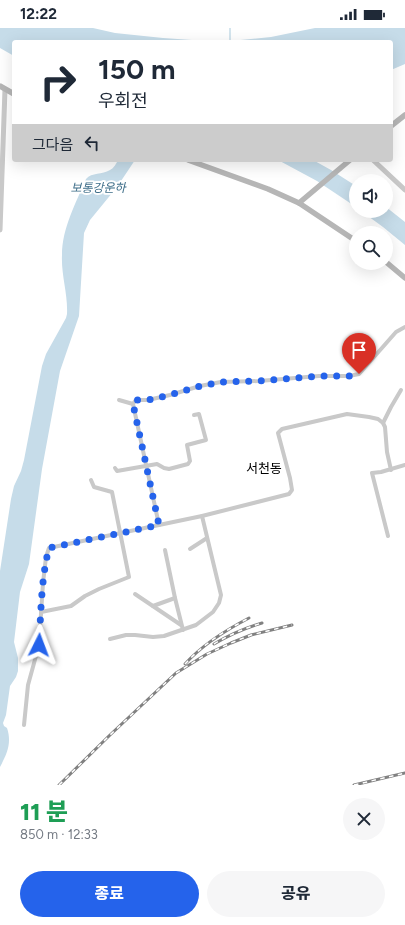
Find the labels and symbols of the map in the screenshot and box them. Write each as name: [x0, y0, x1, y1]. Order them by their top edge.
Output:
water label: 보통강운하: [70, 181, 128, 195]
pin: [342, 333, 376, 374]
district label: 서천동: [246, 461, 282, 476]
position arrow: [18, 624, 60, 666]

